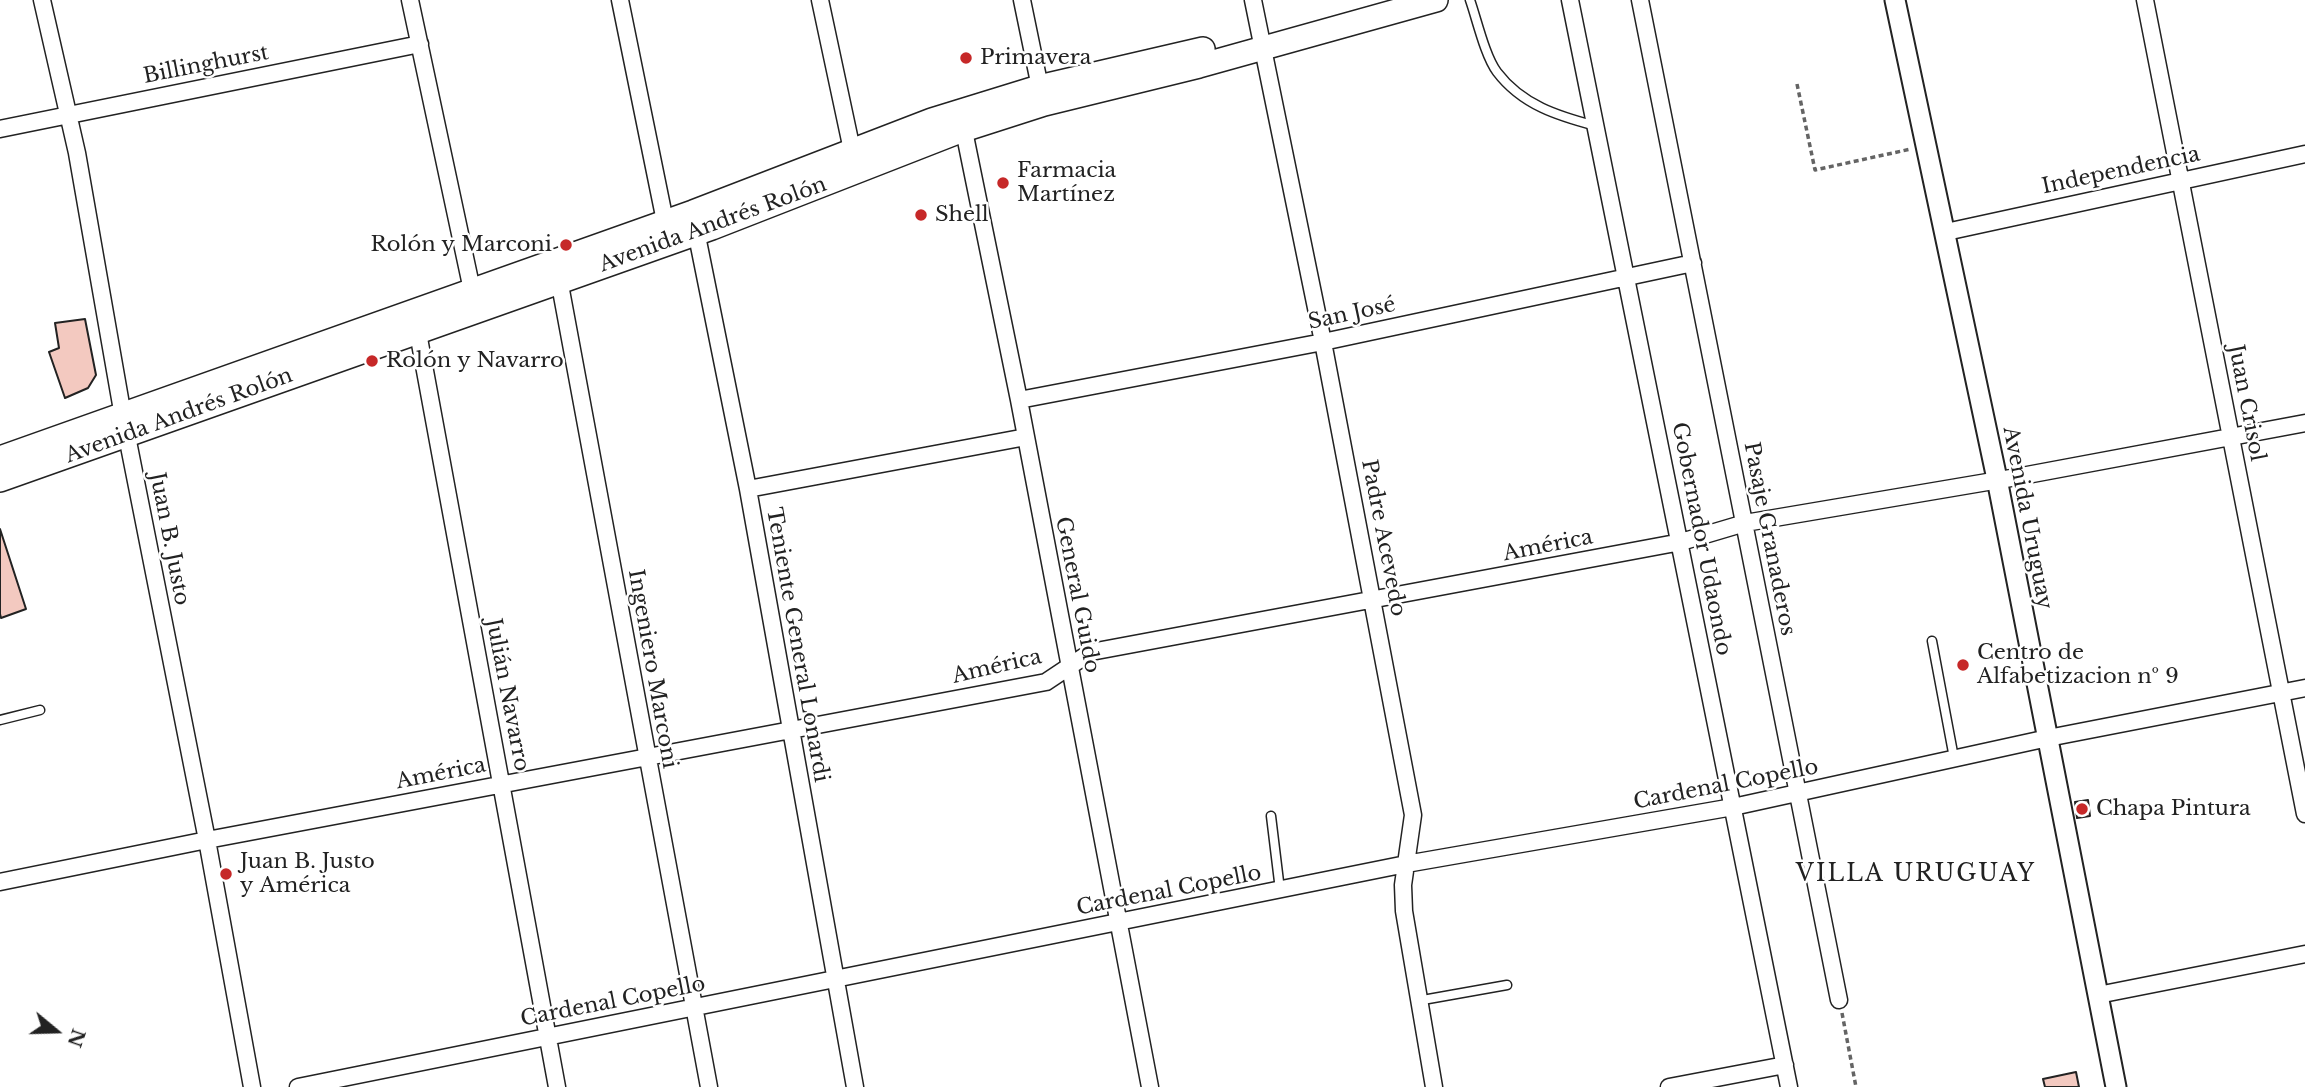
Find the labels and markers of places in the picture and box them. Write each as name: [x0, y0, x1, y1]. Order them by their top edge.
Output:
place label: Primavera: [980, 45, 1091, 71]
marker: Primavera: [958, 50, 974, 66]
place label: Farmacia Martínez: [1017, 158, 1116, 208]
marker: Farmacia Martínez: [995, 175, 1011, 191]
place label: Shell: [935, 202, 989, 228]
marker: Shell: [913, 207, 929, 223]
place label: Rolón y Marconi: [370, 232, 552, 258]
marker: Rolón y Marconi: [558, 237, 574, 253]
place label: Rolón y Navarro: [386, 348, 564, 374]
marker: Rolón y Navarro: [364, 353, 380, 369]
place label: Centro de Alfabetizacion nº 9: [1977, 640, 2179, 690]
marker: Centro de Alfabetizacion nº 9: [1955, 657, 1971, 673]
place label: Chapa Pintura: [2096, 796, 2251, 822]
marker: Chapa Pintura: [2074, 801, 2090, 817]
place label: Juan B. Justo y América: [240, 849, 375, 899]
marker: Juan B. Justo y América: [218, 866, 234, 882]

